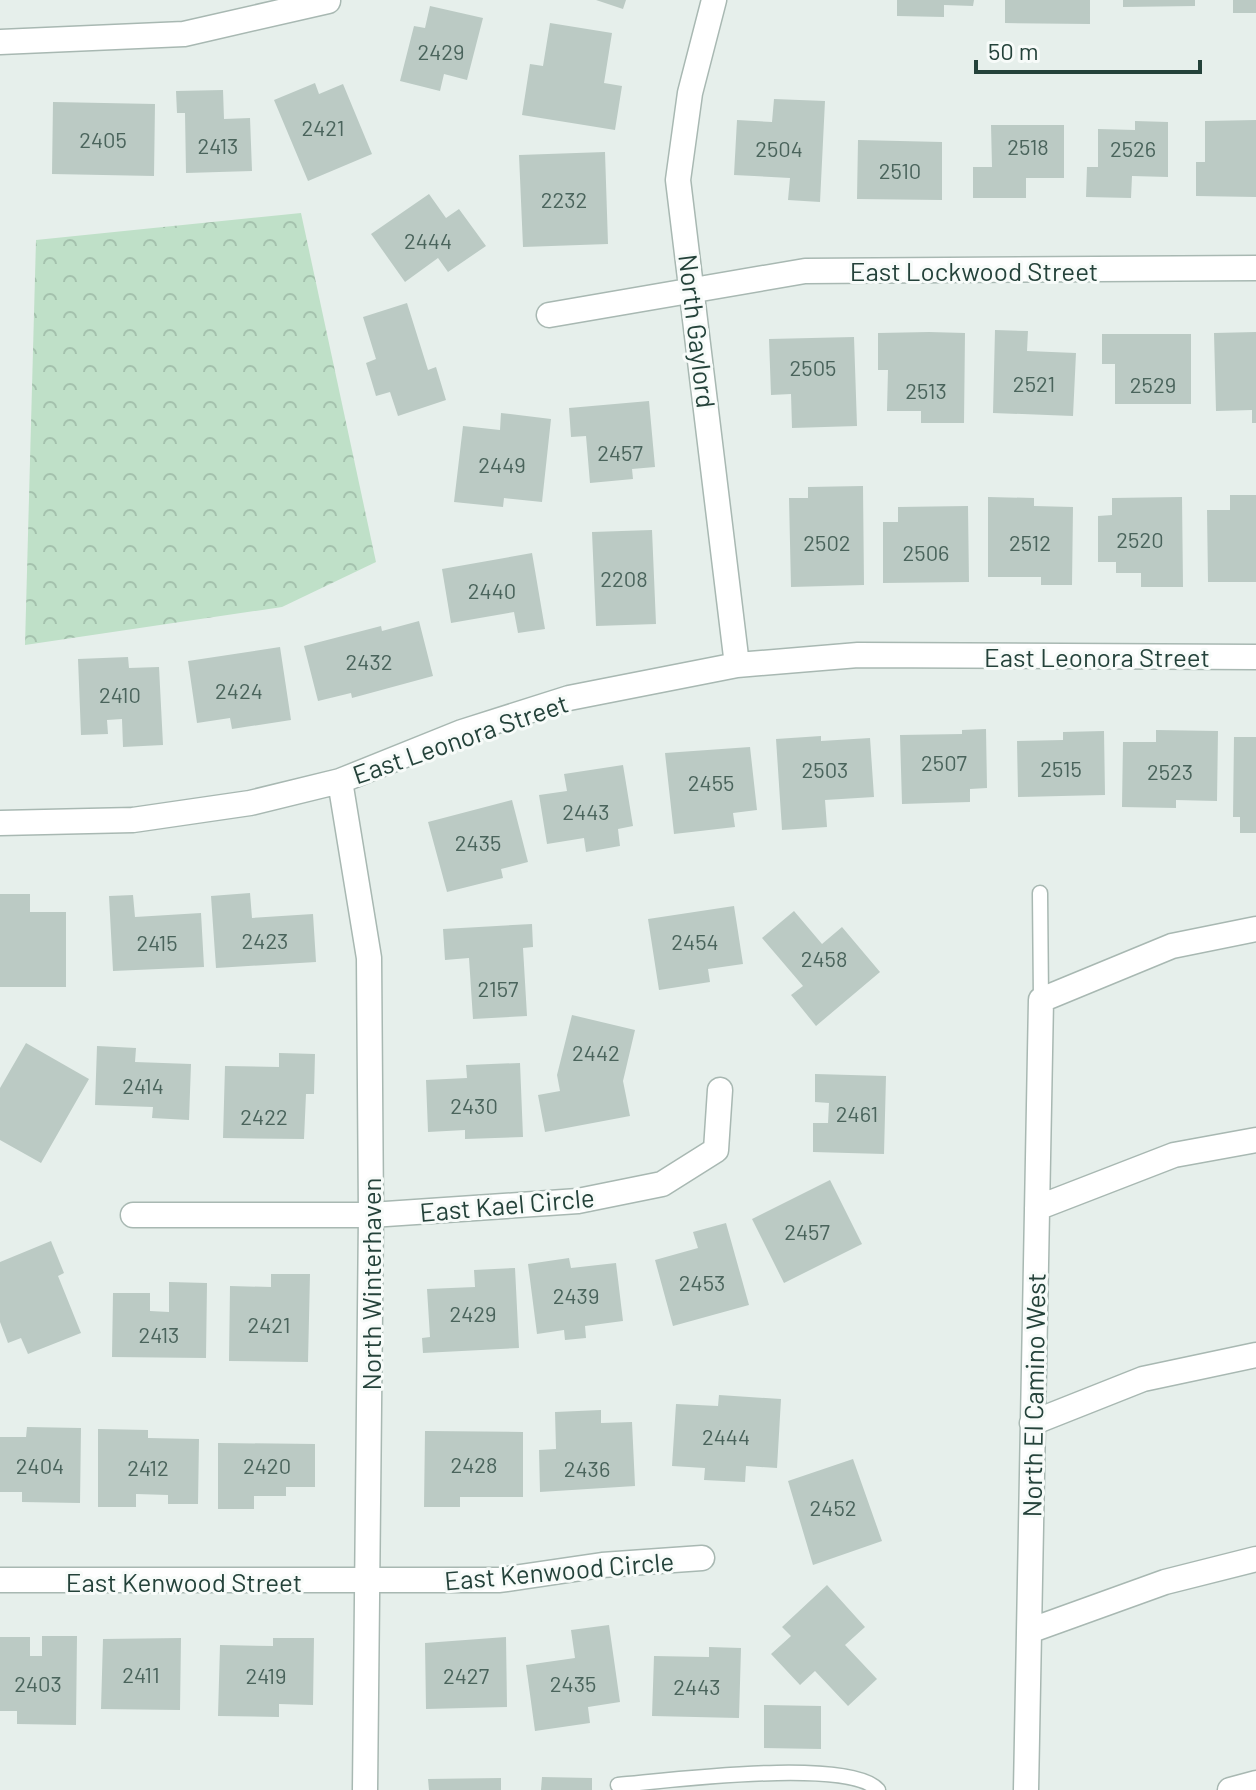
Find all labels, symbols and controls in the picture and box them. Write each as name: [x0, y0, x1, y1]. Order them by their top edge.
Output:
scale bar: [976, 24, 1200, 74]
text: 50 m: [988, 36, 1039, 65]
house number: 2429: [417, 38, 465, 64]
house number: 2421: [301, 114, 345, 140]
house number: 2405: [79, 126, 127, 152]
house number: 2413: [198, 132, 238, 158]
house number: 2518: [1007, 133, 1049, 159]
house number: 2504: [755, 135, 803, 161]
house number: 2526: [1110, 135, 1156, 161]
house number: 2510: [879, 157, 921, 183]
house number: 2232: [541, 186, 587, 212]
house number: 2444: [404, 227, 452, 253]
street label: North Gaylord: [673, 252, 723, 410]
street label: East Lockwood Street: [850, 255, 1098, 286]
house number: 2505: [790, 354, 836, 380]
house number: 2521: [1013, 370, 1055, 396]
house number: 2529: [1130, 371, 1176, 397]
house number: 2513: [905, 377, 947, 403]
house number: 2457: [597, 439, 643, 465]
house number: 2449: [478, 451, 526, 477]
house number: 2520: [1116, 526, 1164, 552]
house number: 2502: [803, 529, 851, 555]
house number: 2512: [1009, 529, 1051, 555]
house number: 2506: [903, 539, 949, 565]
house number: 2208: [600, 565, 648, 591]
house number: 2440: [468, 577, 516, 603]
street label: East Leonora Street: [984, 641, 1210, 672]
house number: 2432: [345, 648, 393, 674]
house number: 2424: [215, 677, 263, 703]
house number: 2410: [99, 681, 141, 707]
street label: East Leonora Street: [348, 687, 572, 789]
house number: 2507: [921, 749, 967, 775]
house number: 2515: [1040, 755, 1082, 781]
house number: 2503: [802, 756, 848, 782]
house number: 2523: [1147, 758, 1193, 784]
house number: 2455: [688, 769, 734, 795]
house number: 2443: [562, 798, 610, 824]
house number: 2435: [455, 829, 501, 855]
house number: 2423: [242, 927, 288, 953]
house number: 2454: [671, 928, 719, 954]
house number: 2415: [137, 929, 177, 955]
house number: 2458: [801, 945, 847, 971]
house number: 2157: [478, 975, 518, 1001]
house number: 2442: [572, 1039, 620, 1065]
house number: 2414: [122, 1072, 164, 1098]
house number: 2430: [450, 1092, 498, 1118]
house number: 2461: [836, 1100, 878, 1126]
house number: 2422: [240, 1103, 288, 1129]
street label: North Winterhaven: [355, 1177, 386, 1391]
street label: East Kael Circle: [418, 1181, 596, 1227]
house number: 2457: [784, 1218, 830, 1244]
house number: 2453: [679, 1269, 725, 1295]
street label: North El Camino West: [1015, 1272, 1051, 1518]
house number: 2439: [553, 1282, 599, 1308]
house number: 2429: [449, 1300, 497, 1326]
house number: 2421: [247, 1311, 291, 1337]
house number: 2413: [139, 1321, 179, 1347]
house number: 2444: [702, 1423, 750, 1449]
house number: 2428: [450, 1451, 498, 1477]
house number: 2404: [16, 1452, 64, 1478]
house number: 2420: [243, 1452, 291, 1478]
house number: 2412: [127, 1454, 169, 1480]
house number: 2436: [564, 1455, 610, 1481]
house number: 2452: [809, 1494, 857, 1520]
street label: East Kenwood Circle: [443, 1545, 675, 1595]
street label: East Kenwood Street: [66, 1566, 302, 1597]
house number: 2411: [122, 1661, 160, 1687]
house number: 2419: [245, 1662, 287, 1688]
house number: 2427: [443, 1662, 489, 1688]
house number: 2403: [14, 1670, 62, 1696]
house number: 2435: [550, 1670, 596, 1696]
house number: 2443: [673, 1673, 721, 1699]

